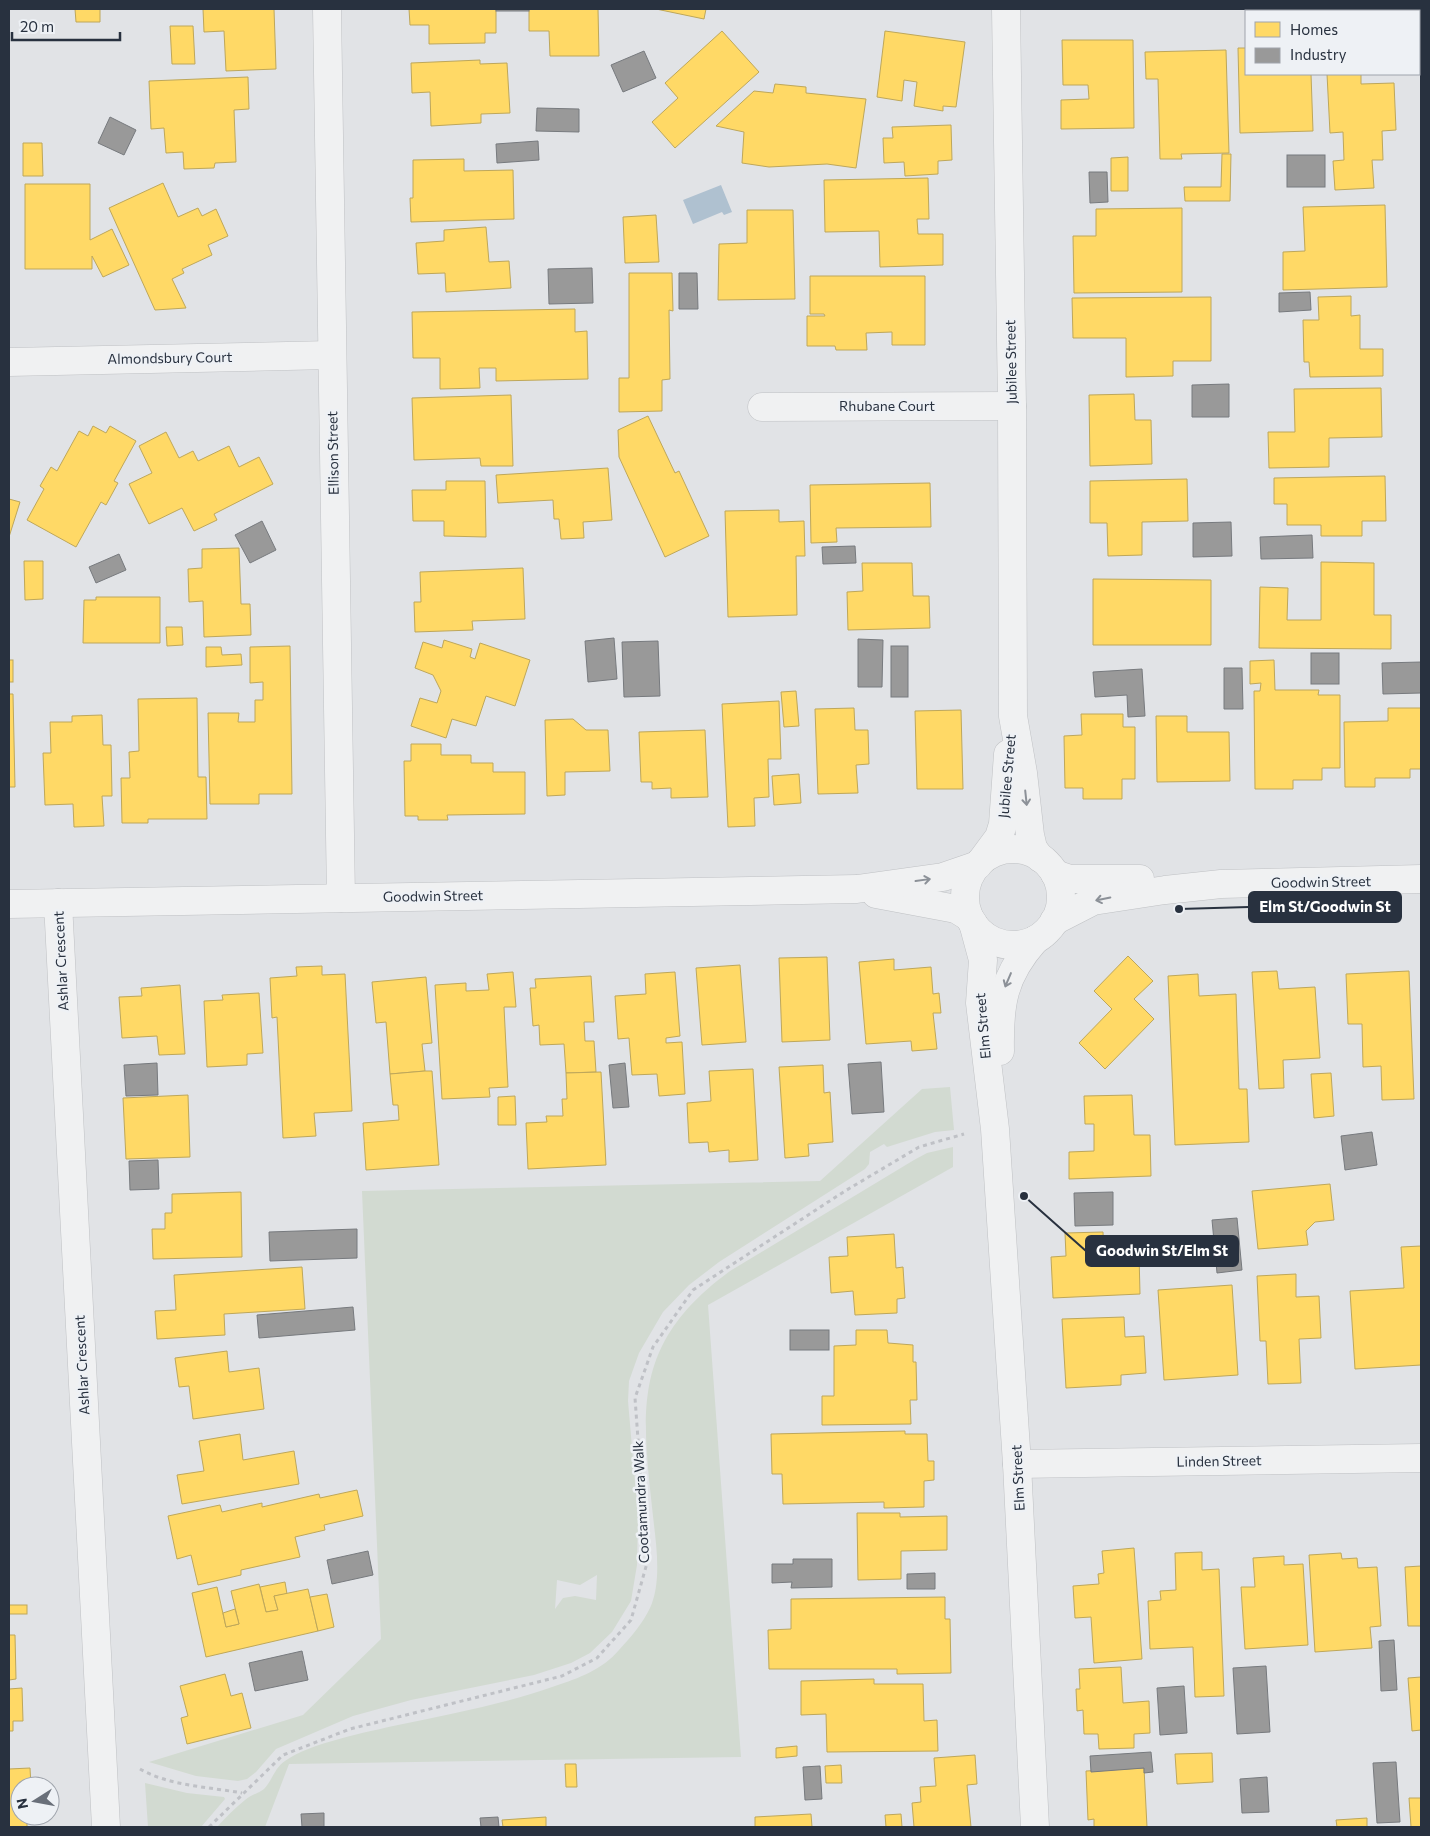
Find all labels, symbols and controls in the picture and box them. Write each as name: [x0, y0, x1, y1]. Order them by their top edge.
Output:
scale bar: [12, 10, 120, 42]
legend: [1245, 10, 1420, 75]
text: 20 m: [20, 17, 54, 35]
text: Homes: [1290, 20, 1338, 38]
text: Industry: [1290, 45, 1347, 63]
street label: Jubilee Street: [1001, 319, 1020, 404]
street label: Almondsbury Court: [107, 348, 233, 367]
street label: Rhubane Court: [839, 397, 935, 414]
street label: Ellison Street: [323, 411, 342, 495]
street label: Jubilee Street: [994, 733, 1019, 819]
one-way arrow: [1021, 790, 1030, 806]
street label: Goodwin Street: [1271, 872, 1371, 891]
one-way arrow: [915, 875, 931, 885]
street label: Goodwin Street: [383, 886, 483, 905]
callout: Elm St/Goodwin St: [1249, 892, 1401, 922]
one-way arrow: [1096, 895, 1112, 904]
text: Elm St/Goodwin St: [1259, 897, 1391, 915]
street label: Ashlar Crescent: [49, 910, 72, 1011]
one-way arrow: [1003, 972, 1013, 987]
street label: Elm Street: [971, 992, 994, 1060]
callout: Goodwin St/Elm St: [1086, 1236, 1238, 1266]
text: Goodwin St/Elm St: [1096, 1241, 1228, 1259]
street label: Ashlar Crescent: [70, 1314, 93, 1415]
street label: Cootamundra Walk: [629, 1440, 652, 1564]
street label: Elm Street: [1007, 1444, 1028, 1512]
street label: Linden Street: [1176, 1451, 1262, 1470]
north arrow: [10, 1776, 60, 1826]
text: N: [12, 1797, 31, 1810]

